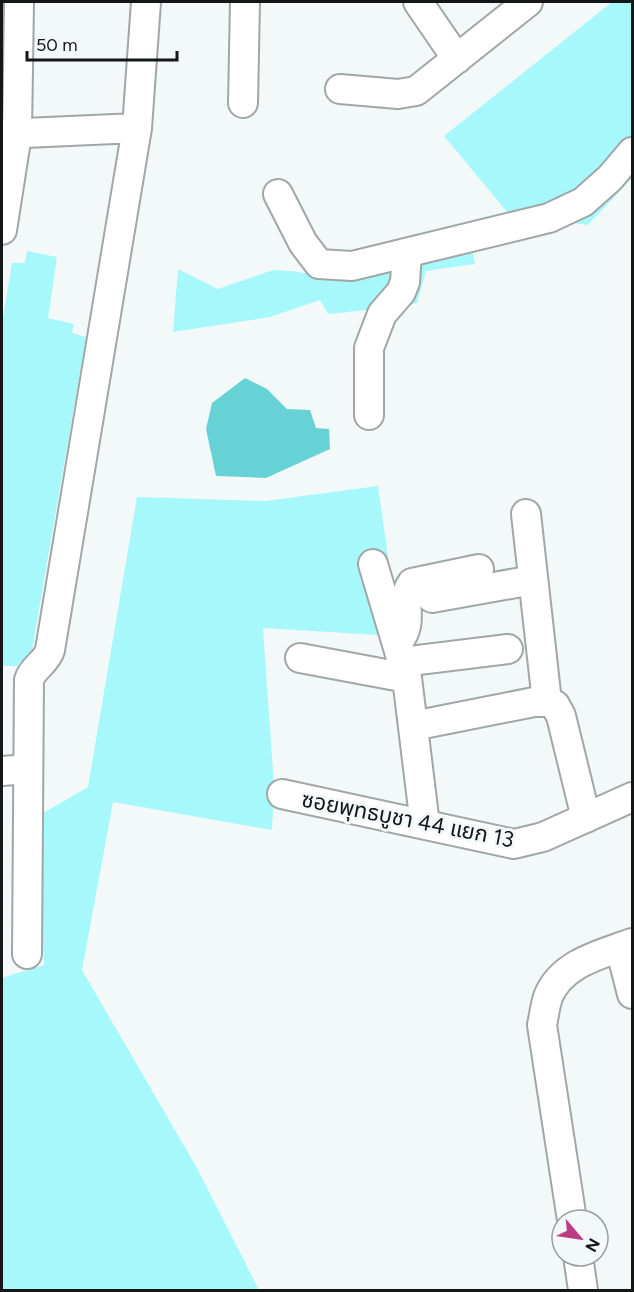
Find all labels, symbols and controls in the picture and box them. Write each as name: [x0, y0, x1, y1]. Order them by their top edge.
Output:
scale bar: [27, 24, 177, 62]
text: 50 m: [36, 34, 78, 56]
street label: ซอยพุทธบูชา 44 แยก 13: [299, 786, 516, 853]
north arrow: [550, 1208, 610, 1268]
text: N: [581, 1235, 604, 1255]

